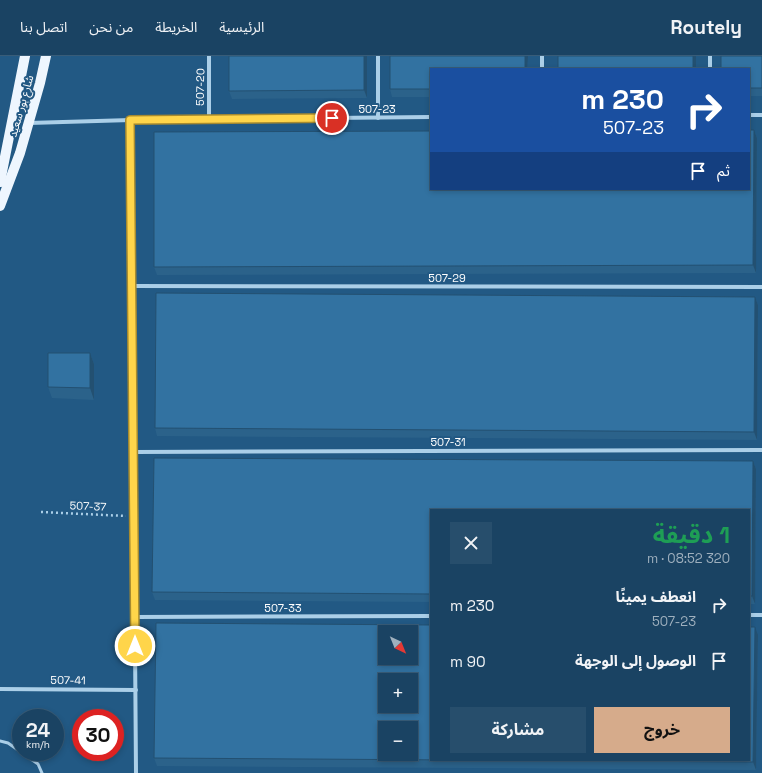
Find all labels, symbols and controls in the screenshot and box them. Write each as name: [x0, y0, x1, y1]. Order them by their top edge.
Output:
text: Routely: [671, 15, 742, 40]
text: اتصل بنا: [20, 18, 67, 36]
text: من نحن: [89, 18, 133, 36]
text: الخريطة: [155, 18, 197, 36]
text: الرئيسية: [219, 18, 264, 36]
street label: 507-20: [193, 68, 207, 106]
street label: شارع بور سعيد: [6, 73, 38, 139]
text: 230 m: [581, 81, 664, 117]
icon: right: [678, 84, 730, 136]
pin: [315, 101, 349, 135]
street label: 507-23: [358, 102, 396, 116]
icon: arrive: [321, 107, 343, 129]
text: 507-23: [603, 116, 664, 139]
icon: arrive: [687, 160, 709, 182]
text: ثم: [717, 161, 730, 180]
street label: 507-29: [428, 271, 466, 285]
street label: 507-31: [430, 435, 466, 449]
street label: 507-37: [69, 498, 107, 514]
text: 1 دقيقة: [653, 519, 730, 550]
button: close: [450, 522, 492, 564]
text: 320 m · 08:52: [647, 550, 730, 567]
text: انعطف يمينًا: [615, 587, 696, 606]
icon: right: [708, 594, 730, 616]
text: 230 m: [450, 596, 494, 615]
street label: 507-33: [264, 601, 302, 615]
text: 507-23: [652, 613, 696, 630]
position arrow: [114, 625, 156, 667]
north arrow: [378, 625, 418, 665]
map controls: [378, 625, 418, 761]
icon: arrive: [708, 650, 730, 672]
text: الوصول إلى الوجهة: [575, 651, 696, 670]
text: 90 m: [450, 652, 486, 671]
street label: 507-41: [50, 673, 86, 687]
button: +: [378, 673, 418, 713]
button: مشاركة: [450, 707, 586, 753]
button: خروج: [594, 707, 730, 753]
speed limit sign: 30: [72, 709, 124, 761]
text: 24: [26, 717, 50, 743]
button: −: [378, 721, 418, 761]
text: km/h: [26, 738, 50, 751]

